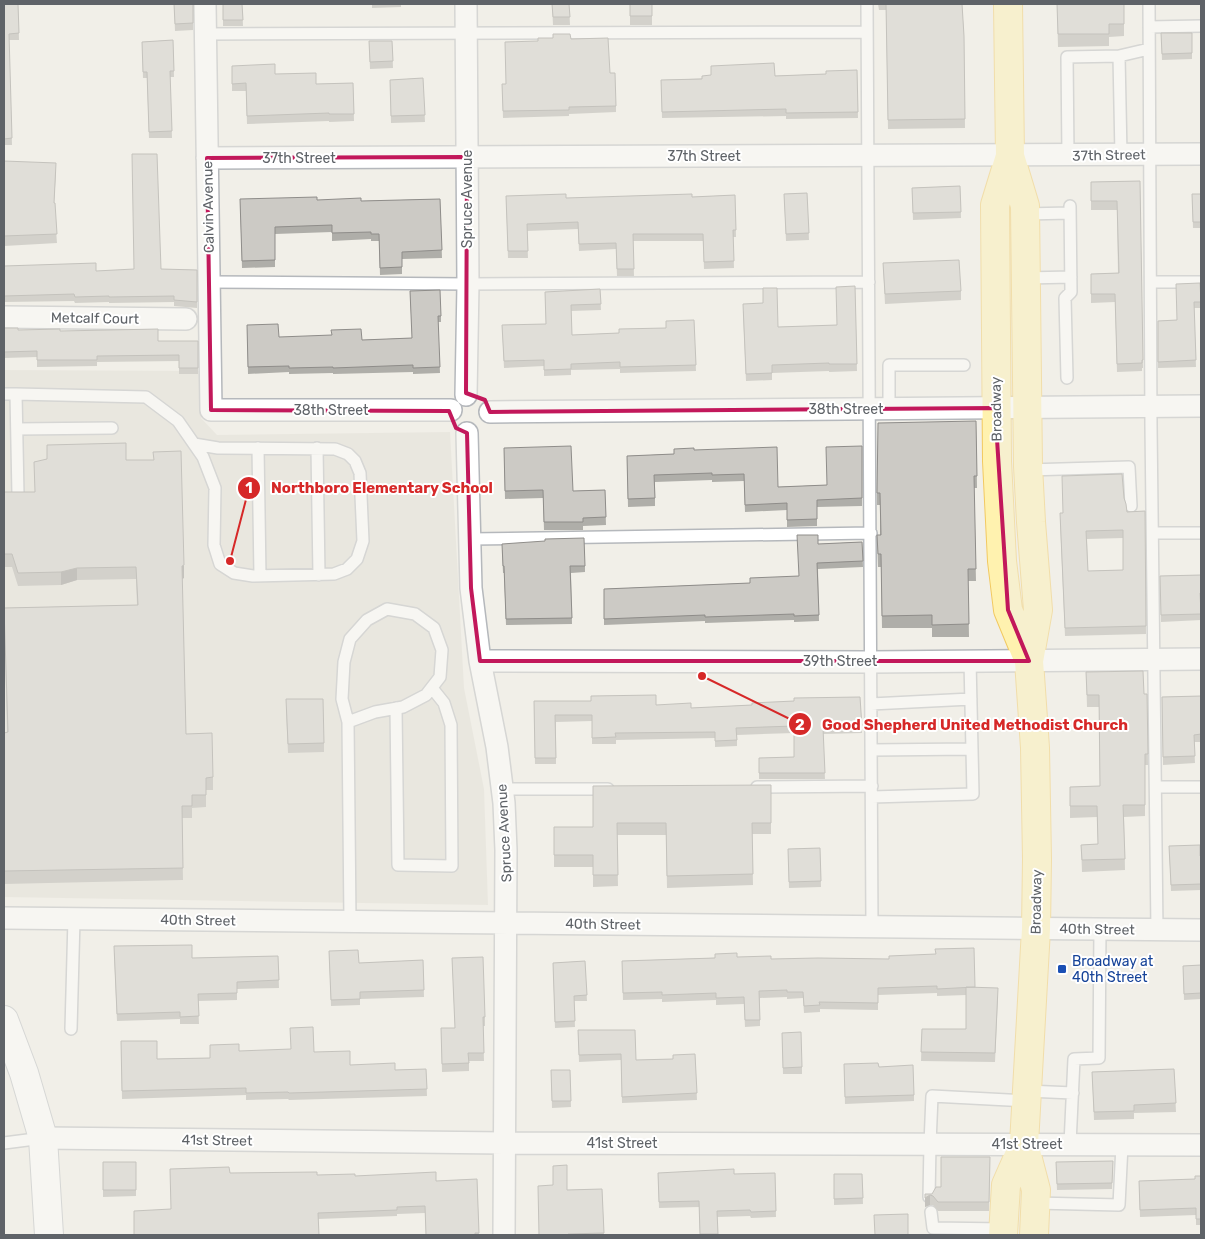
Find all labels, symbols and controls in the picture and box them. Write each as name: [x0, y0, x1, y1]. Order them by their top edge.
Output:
street label: 37th Street: [1072, 146, 1146, 165]
street label: 37th Street: [667, 148, 741, 165]
street label: 37th Street: [262, 150, 336, 167]
street label: Spruce Avenue: [459, 150, 476, 248]
street label: Calvin Avenue: [199, 161, 218, 253]
street label: Metcalf Court: [51, 309, 140, 328]
street label: Broadway: [987, 376, 1006, 442]
street label: 38th Street: [808, 401, 884, 418]
street label: 38th Street: [293, 402, 369, 419]
callout: Northboro Elementary School: [236, 473, 503, 503]
text: 1: [245, 479, 253, 497]
text: Northboro Elementary School: [271, 479, 493, 497]
street label: 39th Street: [803, 653, 878, 670]
callout: Good Shepherd United Methodist Church: [787, 709, 1138, 739]
text: 2: [795, 716, 805, 734]
text: Good Shepherd United Methodist Church: [822, 716, 1128, 734]
street label: Spruce Avenue: [493, 783, 516, 883]
street label: Broadway: [1027, 869, 1046, 935]
street label: 40th Street: [160, 911, 236, 930]
street label: 40th Street: [565, 915, 641, 934]
street label: 40th Street: [1059, 920, 1135, 939]
place label: Broadway at 40th Street: [1072, 953, 1154, 986]
marker: Broadway at 40th Street: [1056, 963, 1068, 975]
street label: 41st Street: [181, 1131, 253, 1150]
street label: 41st Street: [587, 1135, 658, 1152]
street label: 41st Street: [992, 1136, 1063, 1153]

